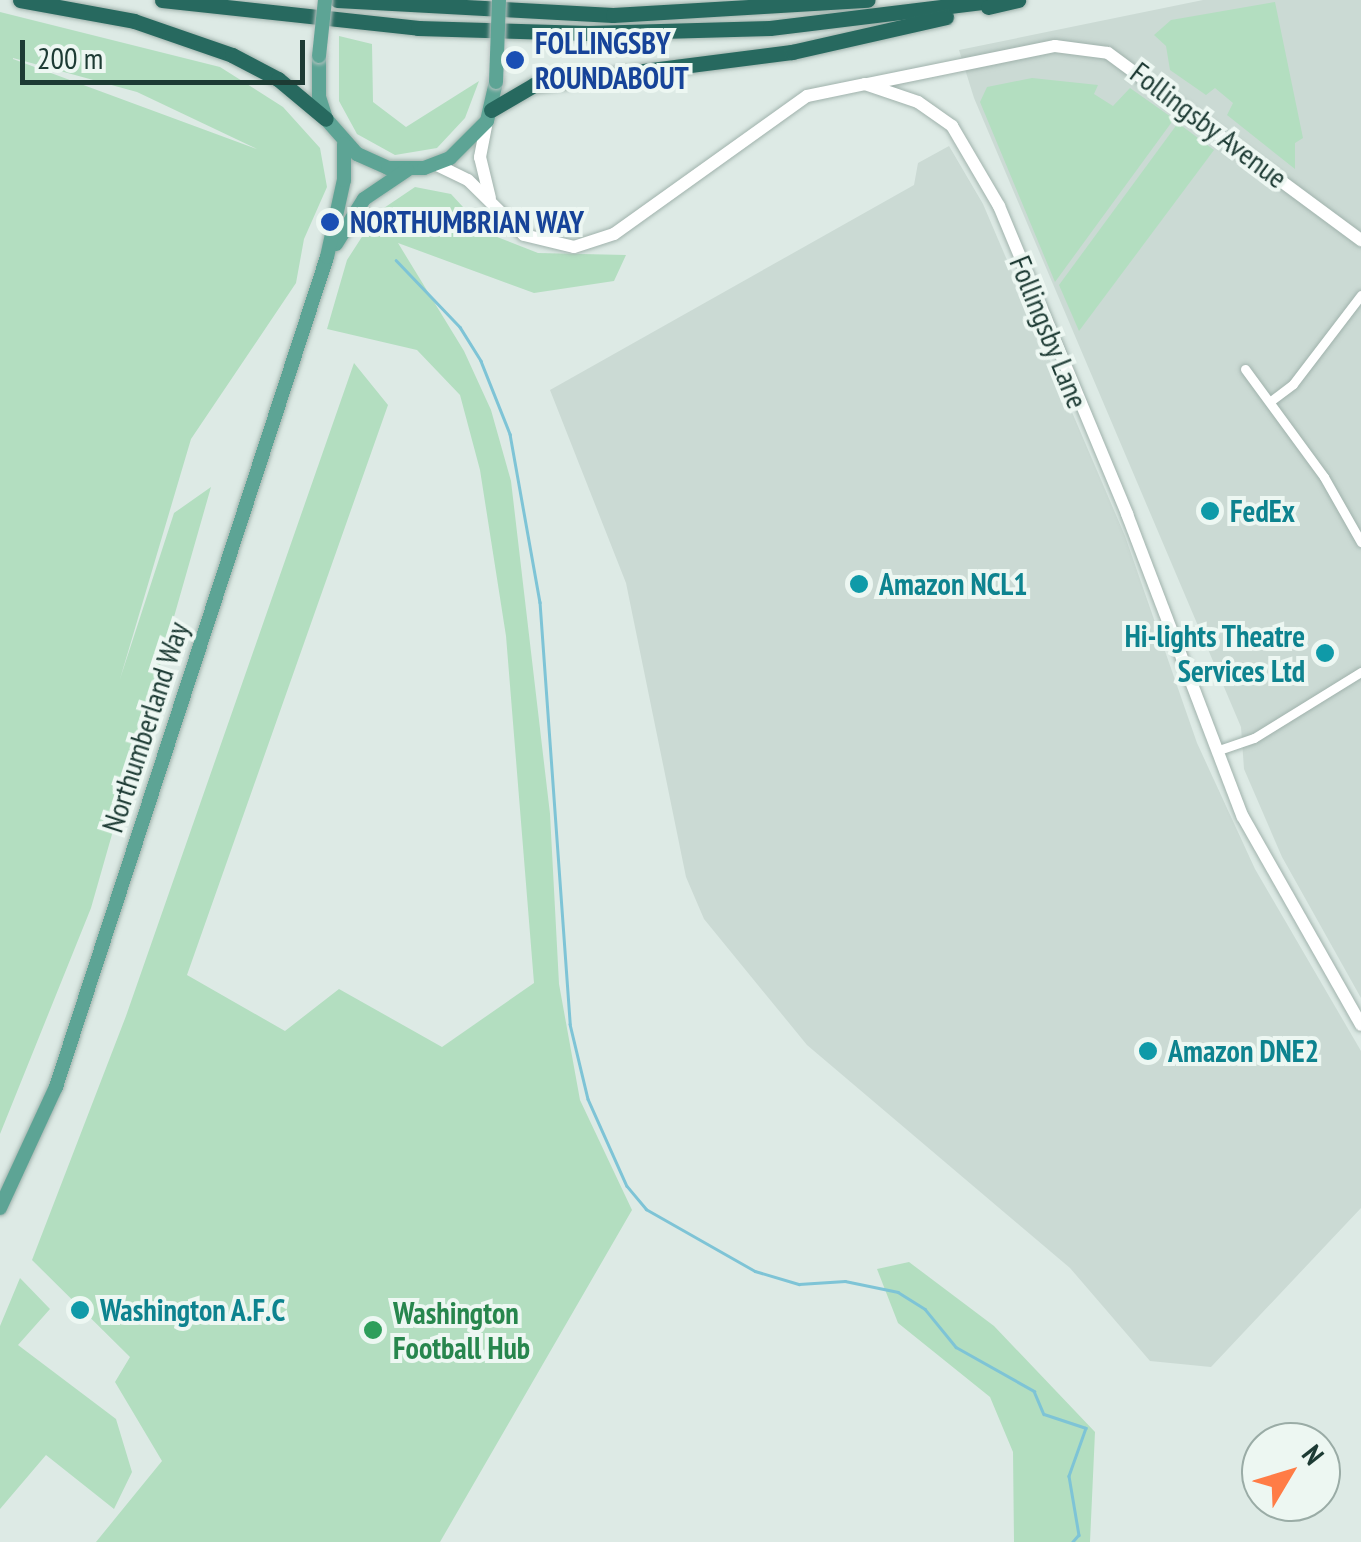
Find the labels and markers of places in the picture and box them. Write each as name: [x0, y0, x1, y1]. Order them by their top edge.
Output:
place label: FOLLINGSBY ROUNDABOUT: [535, 25, 689, 96]
marker: FOLLINGSBY ROUNDABOUT: [504, 49, 526, 71]
place label: NORTHUMBRIAN WAY: [350, 204, 585, 240]
marker: NORTHUMBRIAN WAY: [319, 211, 341, 233]
place label: FedEx: [1230, 493, 1295, 529]
marker: FedEx: [1199, 500, 1221, 522]
place label: Amazon NCL1: [879, 566, 1028, 602]
marker: Amazon NCL1: [848, 573, 870, 595]
place label: Hi-lights Theatre Services Ltd: [1124, 618, 1305, 688]
marker: Hi-lights Theatre Services Ltd: [1314, 642, 1336, 664]
place label: Amazon DNE2: [1168, 1033, 1319, 1069]
marker: Amazon DNE2: [1137, 1040, 1159, 1062]
place label: Washington A.F.C: [100, 1292, 286, 1328]
place label: Washington Football Hub: [393, 1295, 530, 1366]
marker: Washington A.F.C: [69, 1299, 91, 1321]
marker: Washington Football Hub: [362, 1319, 384, 1341]

